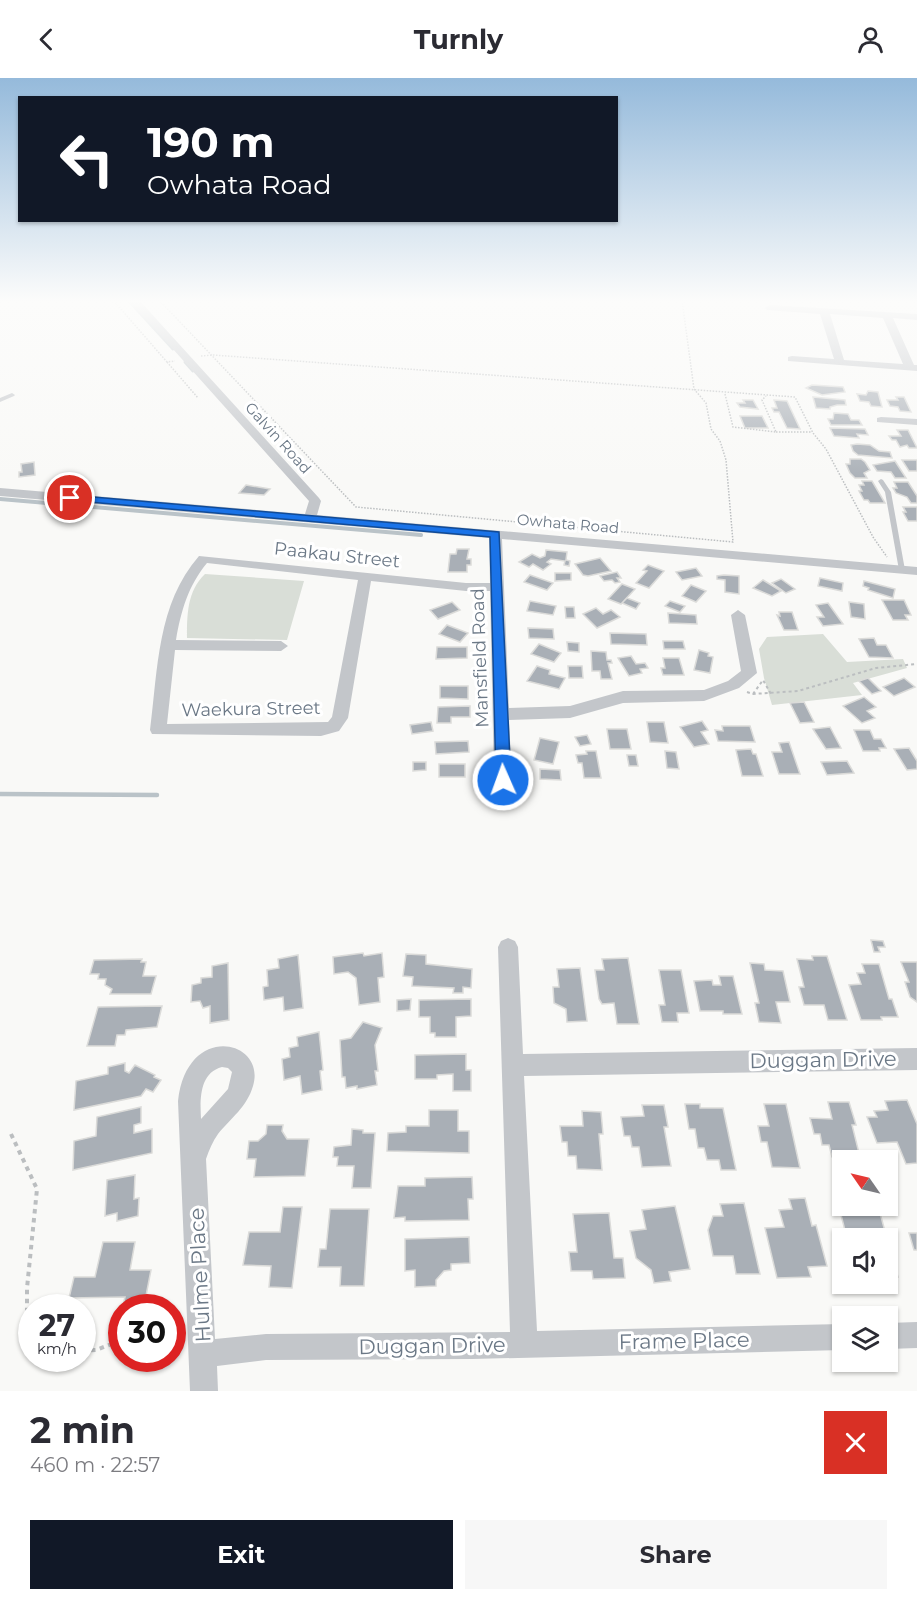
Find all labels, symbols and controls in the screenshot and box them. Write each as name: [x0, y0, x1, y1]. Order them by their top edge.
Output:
icon: back: [30, 23, 63, 56]
text: Turnly: [414, 23, 503, 56]
icon: person: [854, 23, 887, 56]
text: 190 m: [147, 116, 275, 168]
icon: left: [48, 120, 126, 198]
text: Owhata Road: [147, 168, 332, 201]
street label: Galvin Road: [241, 398, 316, 477]
pin: [44, 472, 95, 523]
icon: arrive: [53, 481, 86, 514]
street label: Owhata Road: [516, 510, 620, 537]
street label: Paakau Street: [273, 537, 401, 573]
street label: Mansfield Road: [467, 588, 493, 728]
street label: Waekura Street: [181, 697, 321, 721]
position arrow: [471, 748, 535, 812]
street label: Duggan Drive: [749, 1046, 897, 1073]
north arrow: [832, 1150, 898, 1216]
map controls: [832, 1150, 898, 1372]
street label: Hulme Place: [183, 1207, 216, 1343]
button: sound: [832, 1228, 898, 1294]
speed limit sign: 30: [108, 1294, 186, 1372]
button: layers: [832, 1306, 898, 1372]
text: 27: [39, 1307, 75, 1344]
street label: Frame Place: [618, 1327, 750, 1354]
street label: Duggan Drive: [358, 1332, 506, 1359]
text: km/h: [37, 1339, 77, 1358]
text: 2 min: [30, 1408, 135, 1452]
button: close: [824, 1411, 887, 1474]
text: 460 m · 22:57: [30, 1453, 160, 1477]
button: Exit: [30, 1520, 453, 1589]
button: Share: [465, 1520, 887, 1589]

